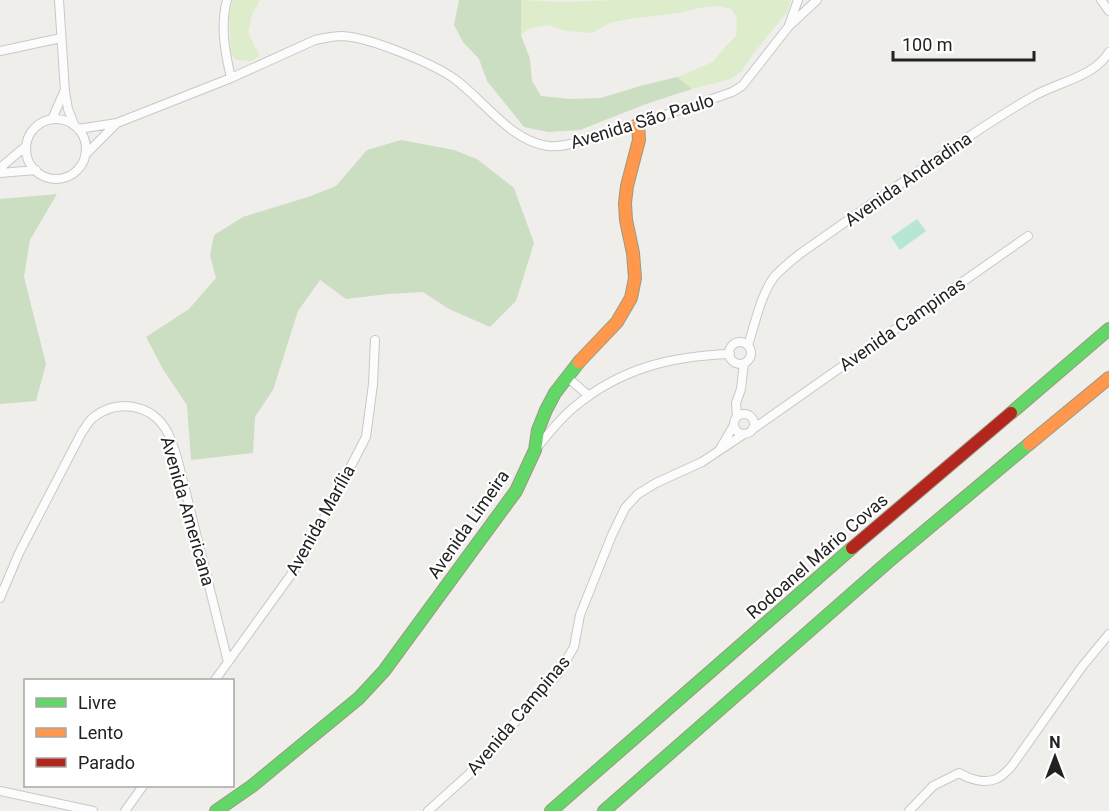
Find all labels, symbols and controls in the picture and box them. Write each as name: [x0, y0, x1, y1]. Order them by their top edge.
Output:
scale bar: [893, 24, 1034, 62]
text: 100 m: [902, 34, 953, 55]
street label: Avenida São Paulo: [568, 89, 716, 153]
street label: Avenida Andradina: [841, 127, 975, 231]
street label: Avenida Campinas: [835, 273, 969, 375]
street label: Avenida Americana: [157, 434, 219, 588]
street label: Avenida Marília: [281, 461, 359, 579]
street label: Avenida Limeira: [423, 466, 513, 582]
street label: Rodoanel Mário Covas: [742, 489, 892, 623]
street label: Avenida Campinas: [462, 651, 574, 779]
legend: [24, 679, 234, 787]
text: Livre: [78, 692, 116, 713]
text: Lento: [78, 722, 123, 743]
north arrow: [1025, 727, 1085, 787]
text: N: [1049, 733, 1061, 752]
text: Parado: [78, 752, 135, 773]

